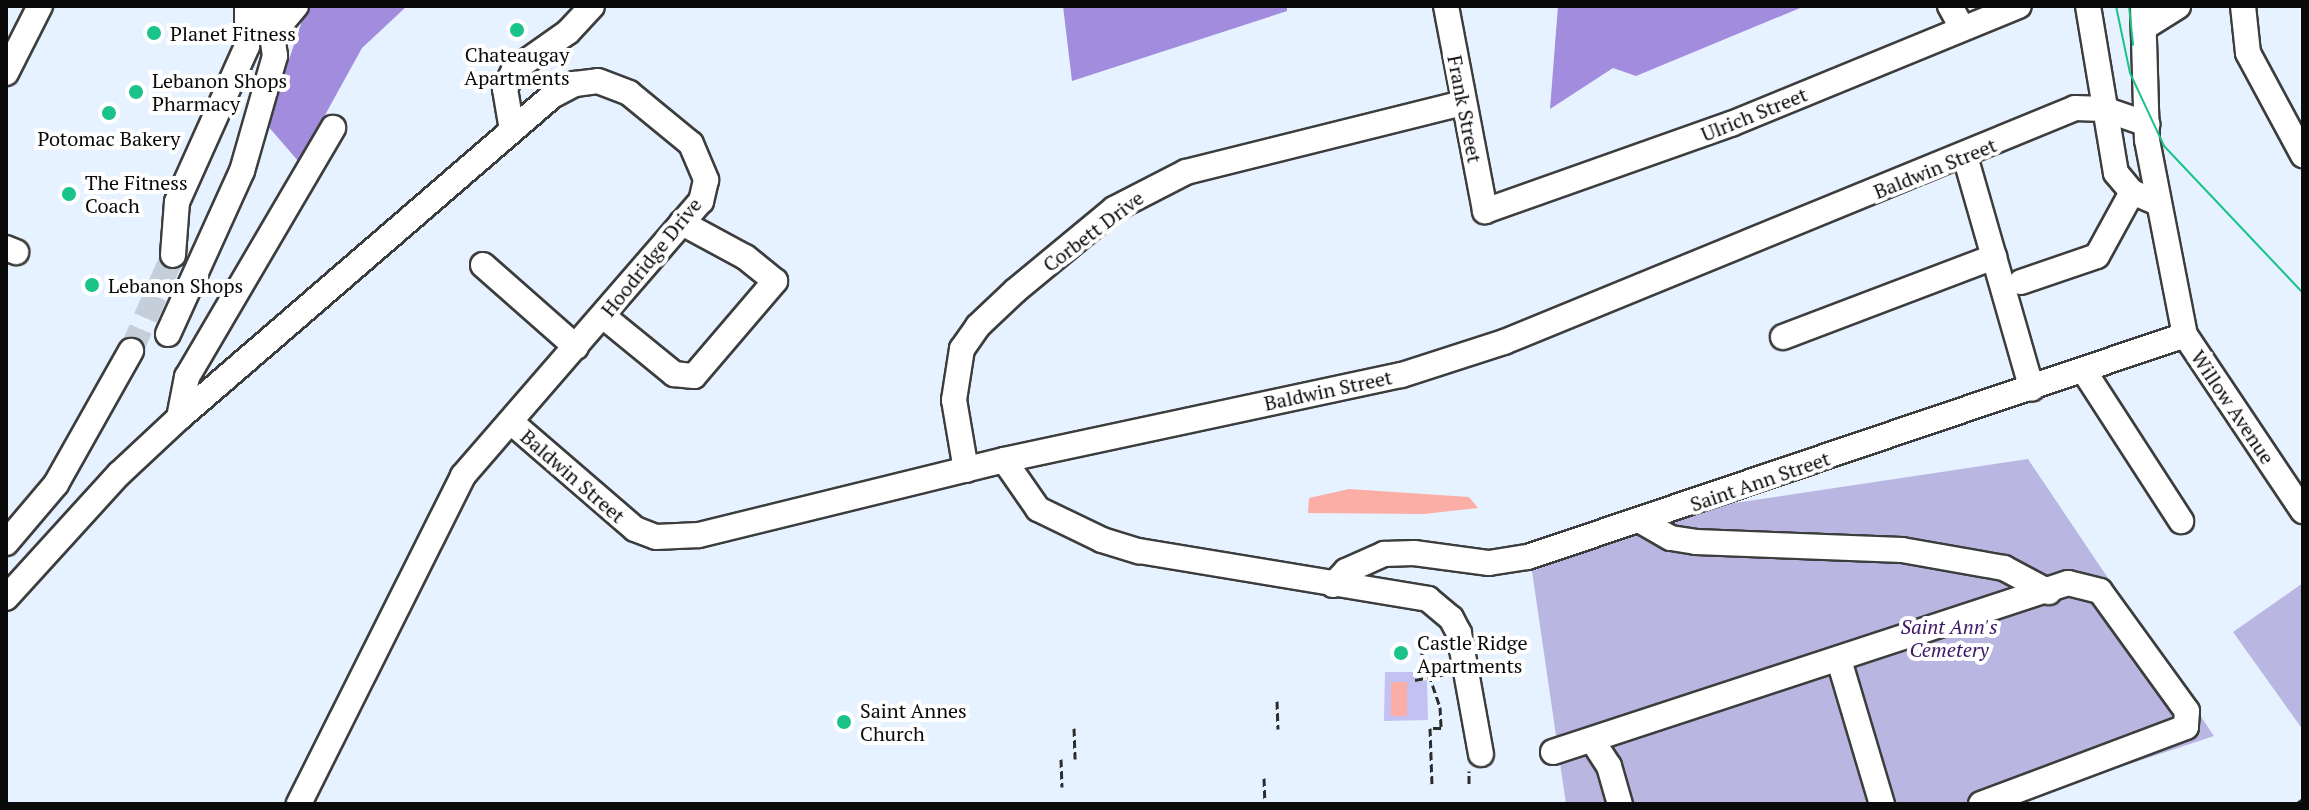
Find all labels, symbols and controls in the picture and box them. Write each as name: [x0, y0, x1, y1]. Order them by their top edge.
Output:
place label: Planet Fitness: [170, 21, 296, 45]
marker: Chateaugay Apartments: [508, 21, 526, 39]
marker: Planet Fitness: [145, 24, 163, 42]
place label: Chateaugay Apartments: [464, 42, 570, 89]
street label: Frank Street: [1443, 53, 1487, 165]
place label: Lebanon Shops Pharmacy: [152, 68, 287, 115]
street label: Ulrich Street: [1697, 82, 1811, 146]
marker: Lebanon Shops Pharmacy: [127, 83, 145, 101]
marker: Potomac Bakery: [100, 104, 118, 122]
place label: Potomac Bakery: [38, 126, 180, 150]
street label: Baldwin Street: [1870, 132, 2000, 204]
place label: The Fitness Coach: [85, 170, 188, 217]
marker: The Fitness Coach: [60, 185, 78, 203]
street label: Corbett Drive: [1038, 185, 1148, 277]
street label: Hoodridge Drive: [596, 193, 706, 321]
place label: Lebanon Shops: [108, 273, 243, 297]
marker: Lebanon Shops: [83, 276, 101, 294]
street label: Willow Avenue: [2186, 345, 2280, 469]
street label: Baldwin Street: [1262, 365, 1394, 415]
street label: Baldwin Street: [516, 424, 630, 528]
street label: Saint Ann Street: [1687, 446, 1833, 516]
park label: Saint Ann's Cemetery: [1900, 614, 1998, 661]
place label: Castle Ridge Apartments: [1417, 630, 1527, 677]
marker: Castle Ridge Apartments: [1392, 644, 1410, 662]
place label: Saint Annes Church: [860, 698, 967, 745]
marker: Saint Annes Church: [835, 713, 853, 731]

